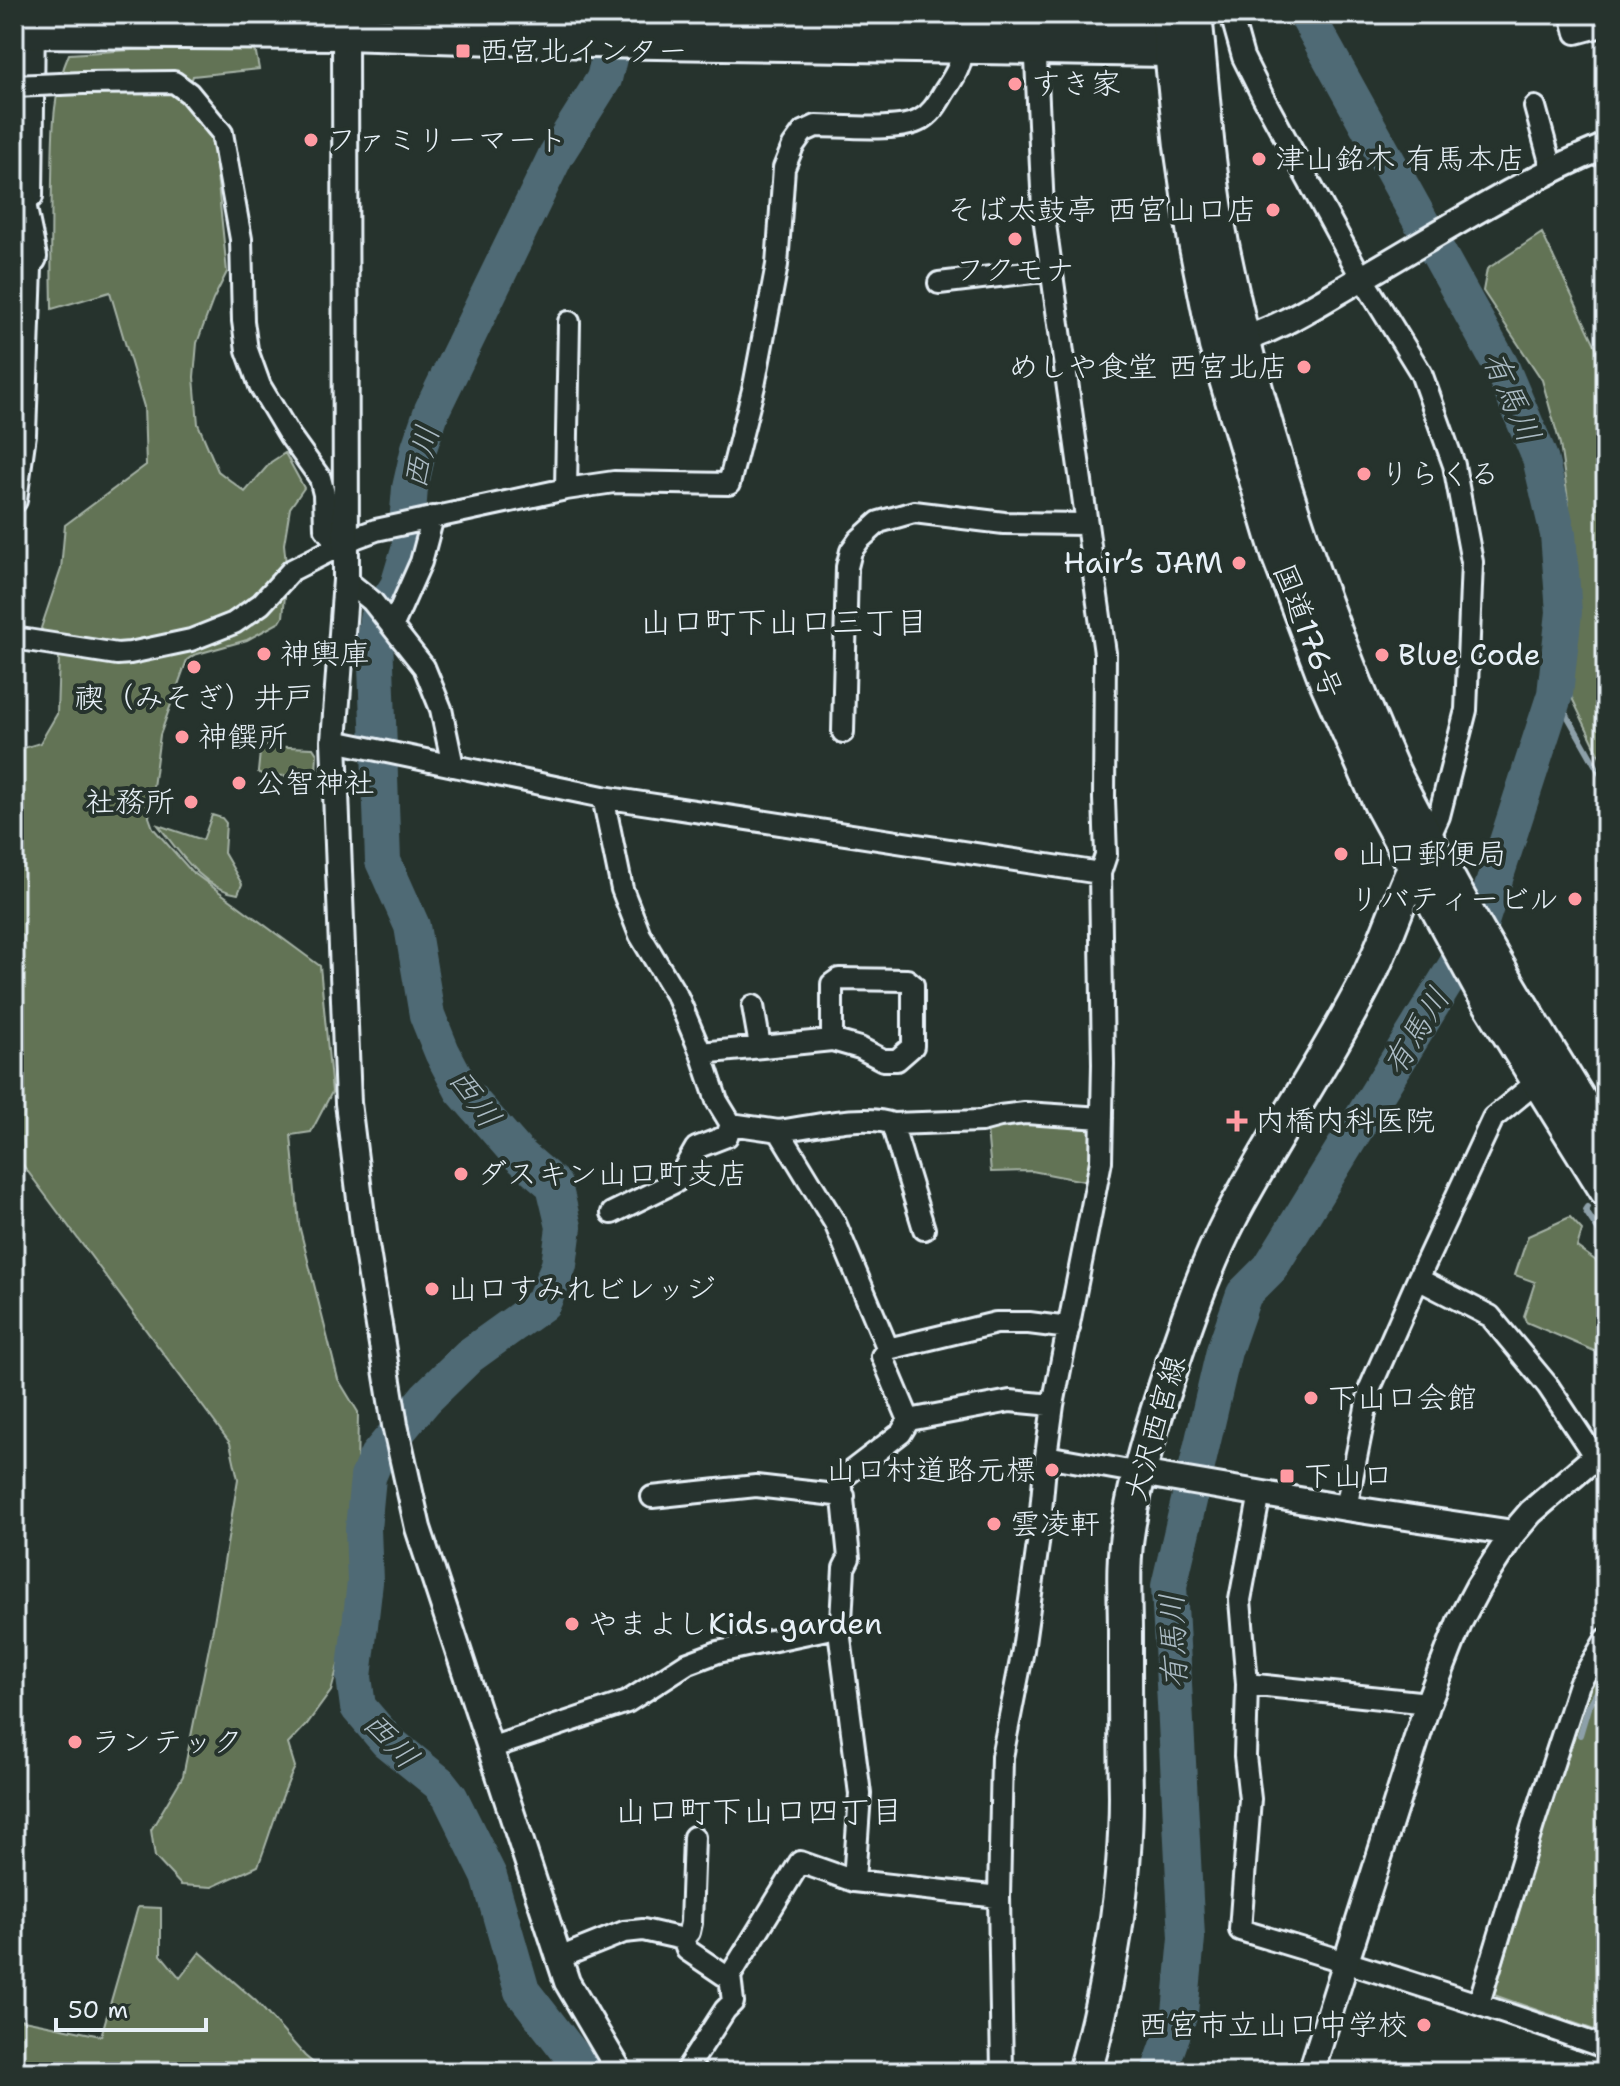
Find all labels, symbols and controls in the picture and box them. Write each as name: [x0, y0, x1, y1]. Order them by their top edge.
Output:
place label: 西宮北インター: [479, 30, 688, 71]
marker: 西宮北インター: [454, 42, 472, 60]
place label: すき家: [1031, 63, 1121, 104]
marker: すき家: [1006, 75, 1024, 93]
place label: ファミリーマート: [327, 119, 568, 160]
marker: ファミリーマート: [302, 131, 320, 149]
place label: 津山銘木 有馬本店: [1275, 138, 1525, 179]
marker: 津山銘木 有馬本店: [1250, 150, 1268, 168]
place label: そば太鼓亭 西宮山口店: [947, 189, 1257, 230]
marker: そば太鼓亭 西宮山口店: [1264, 201, 1282, 219]
marker: フクモナ: [1006, 230, 1024, 248]
place label: フクモナ: [955, 249, 1075, 290]
water label: 有馬川: [1473, 344, 1552, 449]
place label: めしや食堂 西宮北店: [1008, 346, 1288, 387]
marker: めしや食堂 西宮北店: [1295, 358, 1313, 376]
water label: 西川: [392, 421, 449, 493]
place label: りらくる: [1380, 453, 1500, 494]
marker: りらくる: [1355, 465, 1373, 483]
place label: Hair’s JAM: [1063, 542, 1223, 583]
marker: Hair’s JAM: [1230, 554, 1248, 572]
street label: 国道176号: [1264, 557, 1353, 704]
district label: 山口町下山口三丁目: [640, 600, 928, 643]
place label: 神輿庫: [280, 633, 370, 674]
place label: Blue Code: [1398, 634, 1541, 675]
marker: 神輿庫: [255, 645, 273, 663]
marker: Blue Code: [1373, 646, 1391, 664]
marker: 禊（みそぎ）井戸: [185, 658, 203, 676]
place label: 禊（みそぎ）井戸: [74, 677, 314, 718]
place label: 神饌所: [198, 716, 288, 757]
marker: 神饌所: [173, 728, 191, 746]
place label: 公智神社: [255, 762, 375, 803]
marker: 公智神社: [230, 774, 248, 792]
place label: 社務所: [85, 781, 175, 822]
marker: 社務所: [182, 793, 200, 811]
place label: 山口郵便局: [1357, 833, 1507, 874]
marker: 山口郵便局: [1332, 845, 1350, 863]
place label: リバティービル: [1350, 878, 1559, 919]
marker: リバティービル: [1566, 890, 1584, 908]
water label: 有馬川: [1372, 979, 1459, 1083]
water label: 西川: [439, 1059, 512, 1136]
place label: 内橋内科医院: [1255, 1100, 1435, 1141]
marker: 内橋内科医院: [1226, 1110, 1248, 1132]
place label: ダスキン山口町支店: [477, 1153, 748, 1194]
marker: ダスキン山口町支店: [452, 1165, 470, 1183]
place label: 山口すみれビレッジ: [448, 1268, 716, 1309]
marker: 山口すみれビレッジ: [423, 1280, 441, 1298]
street label: 大沢西宮線: [1114, 1350, 1195, 1506]
place label: 下山口会館: [1327, 1377, 1477, 1418]
marker: 下山口会館: [1302, 1389, 1320, 1407]
place label: 山口村道路元標: [826, 1449, 1036, 1490]
place label: 下山口: [1303, 1455, 1393, 1496]
marker: 山口村道路元標: [1043, 1461, 1061, 1479]
marker: 下山口: [1278, 1467, 1296, 1485]
place label: 雲凌軒: [1010, 1503, 1100, 1544]
marker: 雲凌軒: [985, 1515, 1003, 1533]
water label: 有馬川: [1149, 1592, 1196, 1690]
place label: やまよしKids garden: [588, 1603, 882, 1644]
marker: やまよしKids garden: [563, 1615, 581, 1633]
water label: 西川: [354, 1702, 429, 1778]
place label: ランテック: [91, 1721, 243, 1762]
marker: ランテック: [66, 1733, 84, 1751]
district label: 山口町下山口四丁目: [615, 1789, 903, 1832]
scale bar: [56, 1982, 206, 2032]
text: 50 m: [68, 1994, 128, 2026]
place label: 西宮市立山口中学校: [1138, 2004, 1408, 2045]
marker: 西宮市立山口中学校: [1415, 2016, 1433, 2034]

